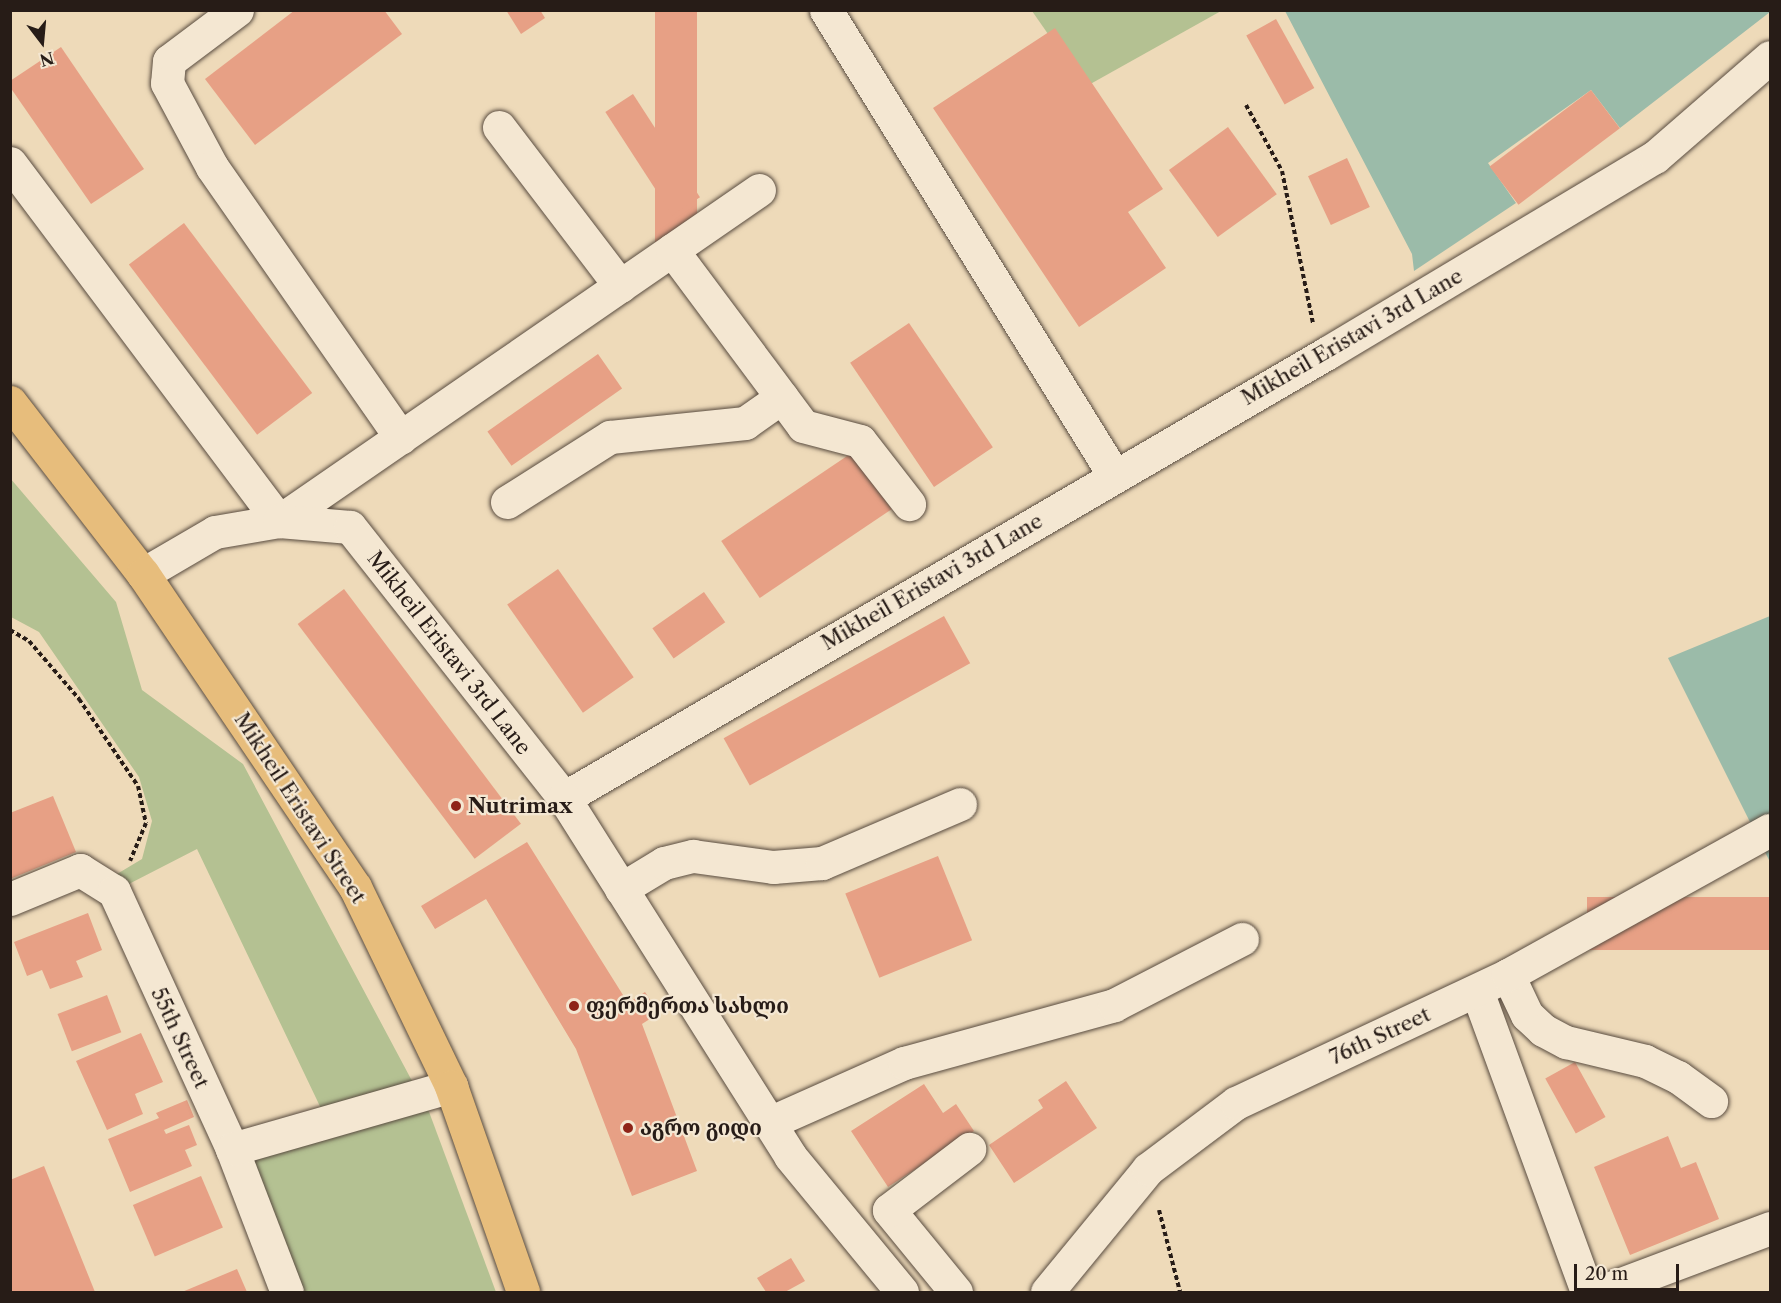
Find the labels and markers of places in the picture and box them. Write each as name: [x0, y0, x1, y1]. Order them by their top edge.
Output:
place label: Nutrimax: [468, 793, 573, 819]
marker: Nutrimax: [449, 799, 463, 813]
place label: ფერმერთა სახლი: [586, 993, 789, 1019]
marker: ფერმერთა სახლი: [567, 999, 581, 1013]
place label: აგრო გიდი: [640, 1115, 762, 1141]
marker: აგრო გიდი: [621, 1121, 635, 1135]

